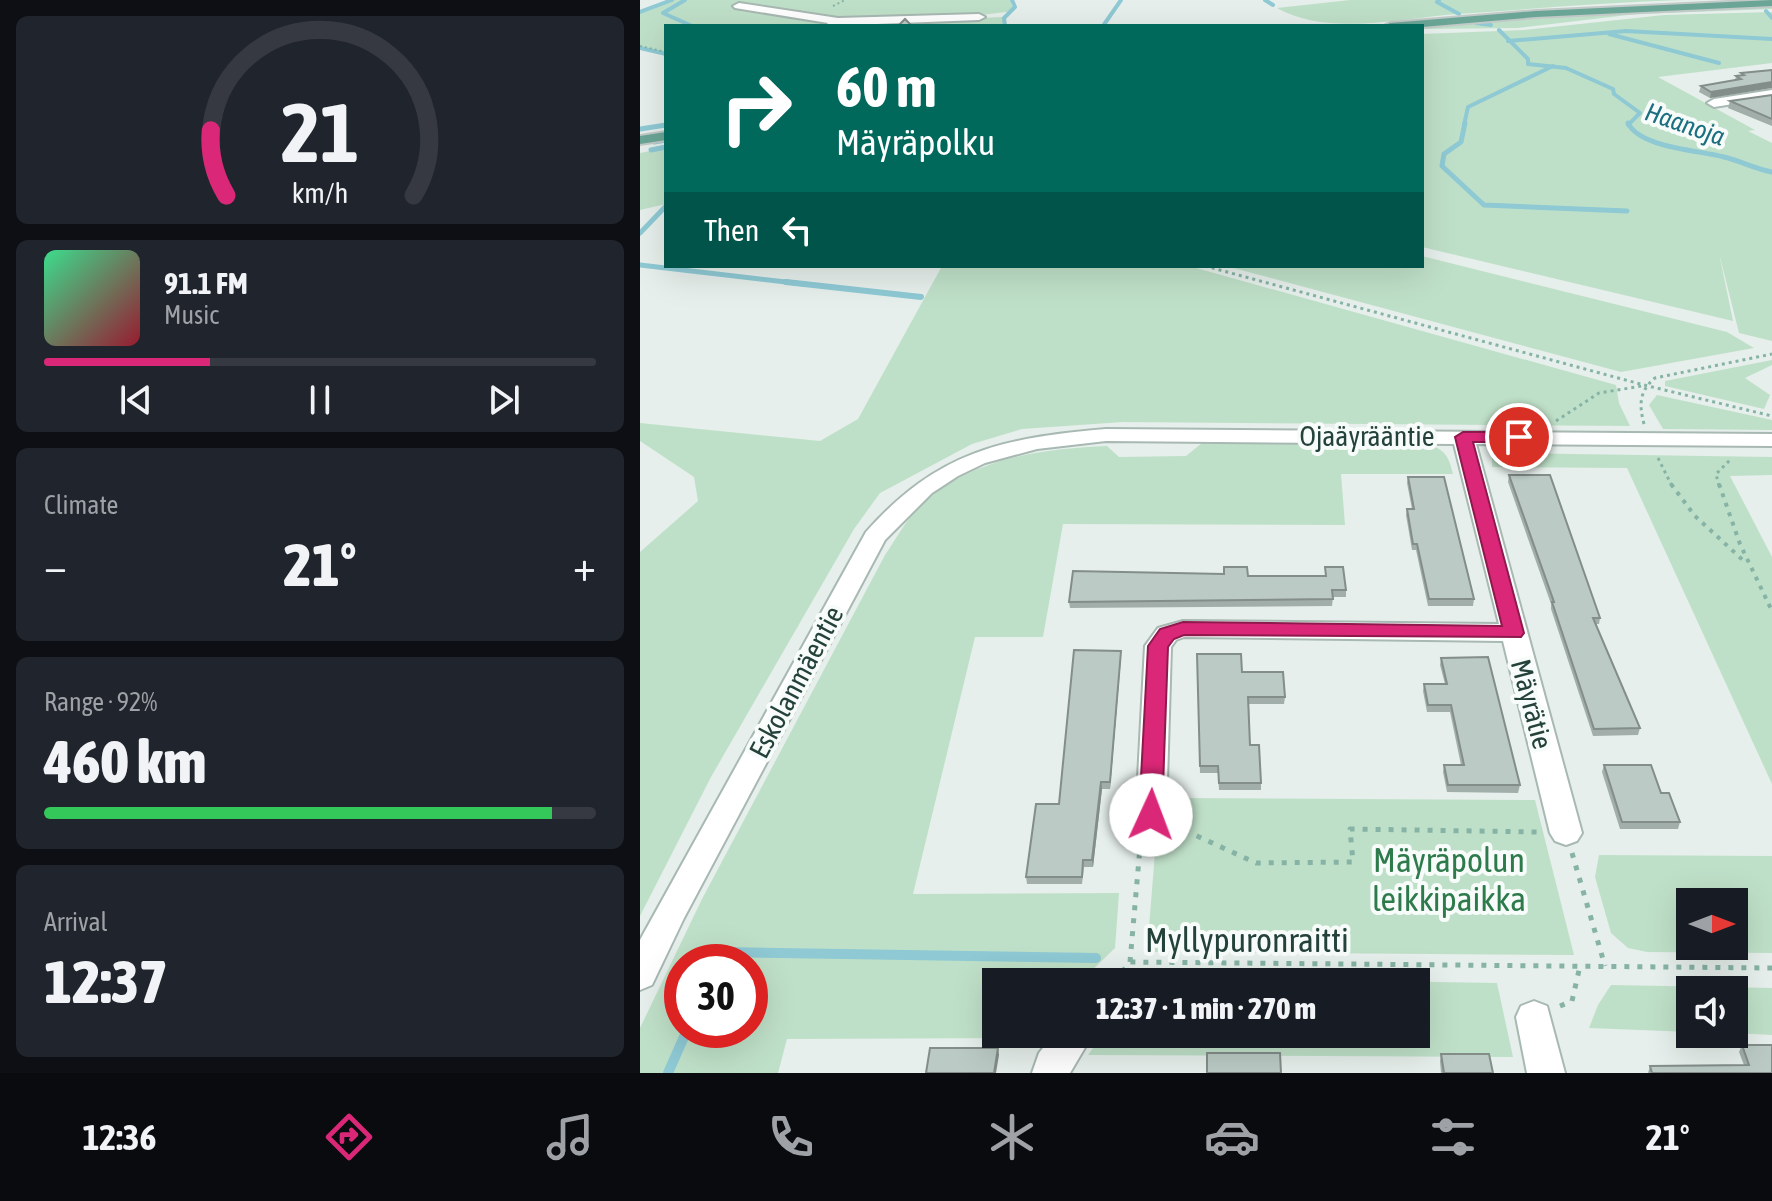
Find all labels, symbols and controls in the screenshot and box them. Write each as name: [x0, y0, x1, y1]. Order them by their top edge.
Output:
text: 60 m: [836, 55, 937, 119]
icon: right: [704, 56, 808, 160]
text: 21: [281, 84, 359, 180]
water label: Haanoja: [1641, 96, 1729, 152]
text: Mäyräpolku: [836, 121, 995, 163]
text: km/h: [292, 176, 348, 209]
icon: left: [775, 208, 819, 252]
text: Then: [704, 213, 759, 247]
text: 91.1 FM: [164, 266, 248, 300]
text: Music: [164, 300, 219, 330]
icon: previous: [114, 378, 158, 422]
icon: pause: [298, 378, 342, 422]
icon: next: [482, 378, 526, 422]
pin: [1485, 403, 1553, 471]
icon: arrive: [1497, 415, 1541, 459]
street label: Ojaäyrääntie: [1300, 420, 1434, 452]
text: Climate: [44, 490, 118, 520]
text: 21°: [284, 530, 356, 599]
text: −: [44, 540, 67, 590]
text: +: [573, 540, 596, 590]
street label: Eskolanmäentie: [743, 601, 849, 763]
street label: Mäyrätie: [1505, 656, 1559, 752]
text: Range · 92%: [44, 687, 157, 717]
text: 460 km: [44, 727, 206, 796]
position arrow: [1109, 773, 1193, 857]
park label: Mäyräpolun leikkipaikka: [1372, 840, 1526, 918]
north arrow: [1676, 888, 1748, 960]
map controls: [1676, 888, 1748, 1048]
text: Arrival: [44, 907, 108, 937]
street label: Myllypuronraitti: [1145, 920, 1349, 959]
speed limit sign: 30: [664, 944, 768, 1048]
text: 12:37: [44, 947, 167, 1016]
button: sound: [1676, 976, 1748, 1048]
text: 12:37 · 1 min · 270 m: [1096, 991, 1316, 1025]
icon: directions: [321, 1109, 377, 1165]
icon: music: [542, 1109, 598, 1165]
icon: phone: [763, 1109, 819, 1165]
icon: climate: [984, 1109, 1040, 1165]
icon: car: [1204, 1109, 1260, 1165]
icon: filters: [1425, 1109, 1481, 1165]
text: 12:36: [82, 1116, 156, 1158]
text: 21°: [1646, 1116, 1690, 1158]

